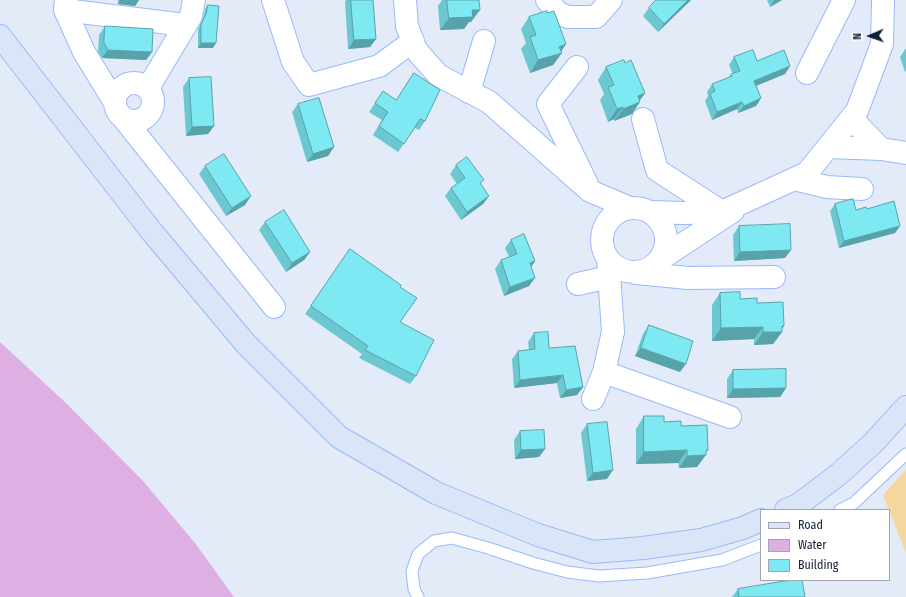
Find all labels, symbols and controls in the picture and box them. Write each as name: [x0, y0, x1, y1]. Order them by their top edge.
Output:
north arrow: [850, 16, 890, 56]
text: N: [851, 33, 864, 40]
legend: [760, 509, 890, 581]
text: Road: [798, 518, 823, 532]
text: Water: [798, 538, 826, 552]
text: Building: [798, 558, 838, 572]

